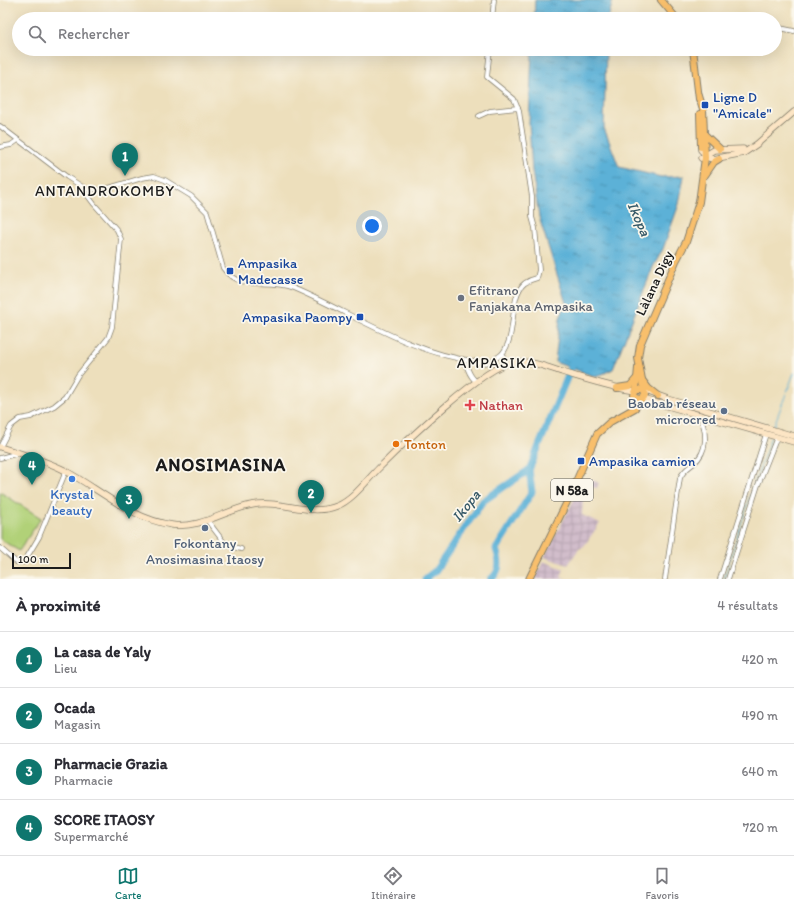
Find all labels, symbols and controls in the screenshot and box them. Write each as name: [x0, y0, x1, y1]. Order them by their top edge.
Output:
search box: [12, 12, 782, 56]
icon: search: [26, 23, 48, 45]
text: Rechercher: [58, 25, 130, 43]
place label: Ligne D "Amicale": [713, 89, 771, 122]
marker: Ligne D "Amicale": [700, 100, 710, 110]
pin: 1: [112, 143, 138, 176]
district label: ANTANDROKOMBY: [35, 182, 175, 200]
water label: Ikopa: [624, 199, 655, 240]
your location: [362, 216, 382, 236]
street label: Làlana Digy: [632, 248, 677, 318]
place label: Ampasika Madecasse: [238, 255, 304, 288]
marker: Ampasika Madecasse: [225, 266, 235, 276]
place label: Efitrano Fanjakana Ampasika: [469, 282, 594, 315]
marker: Efitrano Fanjakana Ampasika: [456, 293, 466, 303]
place label: Ampasika Paompy: [242, 309, 352, 326]
marker: Ampasika Paompy: [355, 312, 365, 322]
district label: AMPASIKA: [457, 354, 537, 372]
place label: Baobab réseau microcred: [628, 395, 716, 428]
place label: Nathan: [479, 397, 523, 414]
marker: Nathan: [464, 399, 476, 411]
marker: Baobab réseau microcred: [719, 406, 729, 416]
place label: Tonton: [404, 436, 446, 453]
marker: Tonton: [391, 439, 401, 449]
pin: 4: [19, 452, 45, 485]
place label: Ampasika camion: [589, 453, 696, 470]
district label: ANOSIMASINA: [155, 454, 286, 476]
marker: Ampasika camion: [576, 456, 586, 466]
marker: Krystal beauty: [67, 474, 77, 484]
road number: N 58a: [551, 479, 593, 501]
pin: 2: [298, 480, 324, 513]
place label: Krystal beauty: [50, 486, 94, 519]
pin: 3: [116, 486, 142, 519]
water label: Ikopa: [448, 486, 485, 526]
marker: Fokontany Anosimasina Itaosy: [200, 523, 210, 533]
place label: Fokontany Anosimasina Itaosy: [146, 535, 264, 568]
scale bar: [12, 551, 71, 570]
text: 100 m: [18, 553, 48, 566]
text: À proximité: [16, 595, 101, 615]
text: 4 résultats: [717, 598, 778, 613]
text: La casa de Yaly: [54, 643, 151, 661]
text: 1: [26, 652, 32, 667]
text: 420 m: [741, 652, 778, 667]
text: Lieu: [54, 661, 77, 676]
text: Ocada: [54, 699, 95, 717]
text: 2: [26, 708, 32, 723]
text: 490 m: [742, 708, 778, 723]
text: Magasin: [54, 717, 101, 732]
text: Pharmacie Grazia: [54, 755, 167, 773]
text: 3: [25, 764, 33, 779]
text: 640 m: [741, 764, 778, 779]
text: Pharmacie: [54, 773, 113, 788]
text: SCORE ITAOSY: [54, 811, 155, 829]
text: 4: [25, 820, 33, 835]
text: 720 m: [743, 820, 778, 835]
text: Supermarché: [54, 829, 128, 844]
tab: Carte: [115, 865, 141, 902]
tab: Itinéraire: [371, 865, 416, 902]
tab: Favoris: [646, 865, 679, 902]

